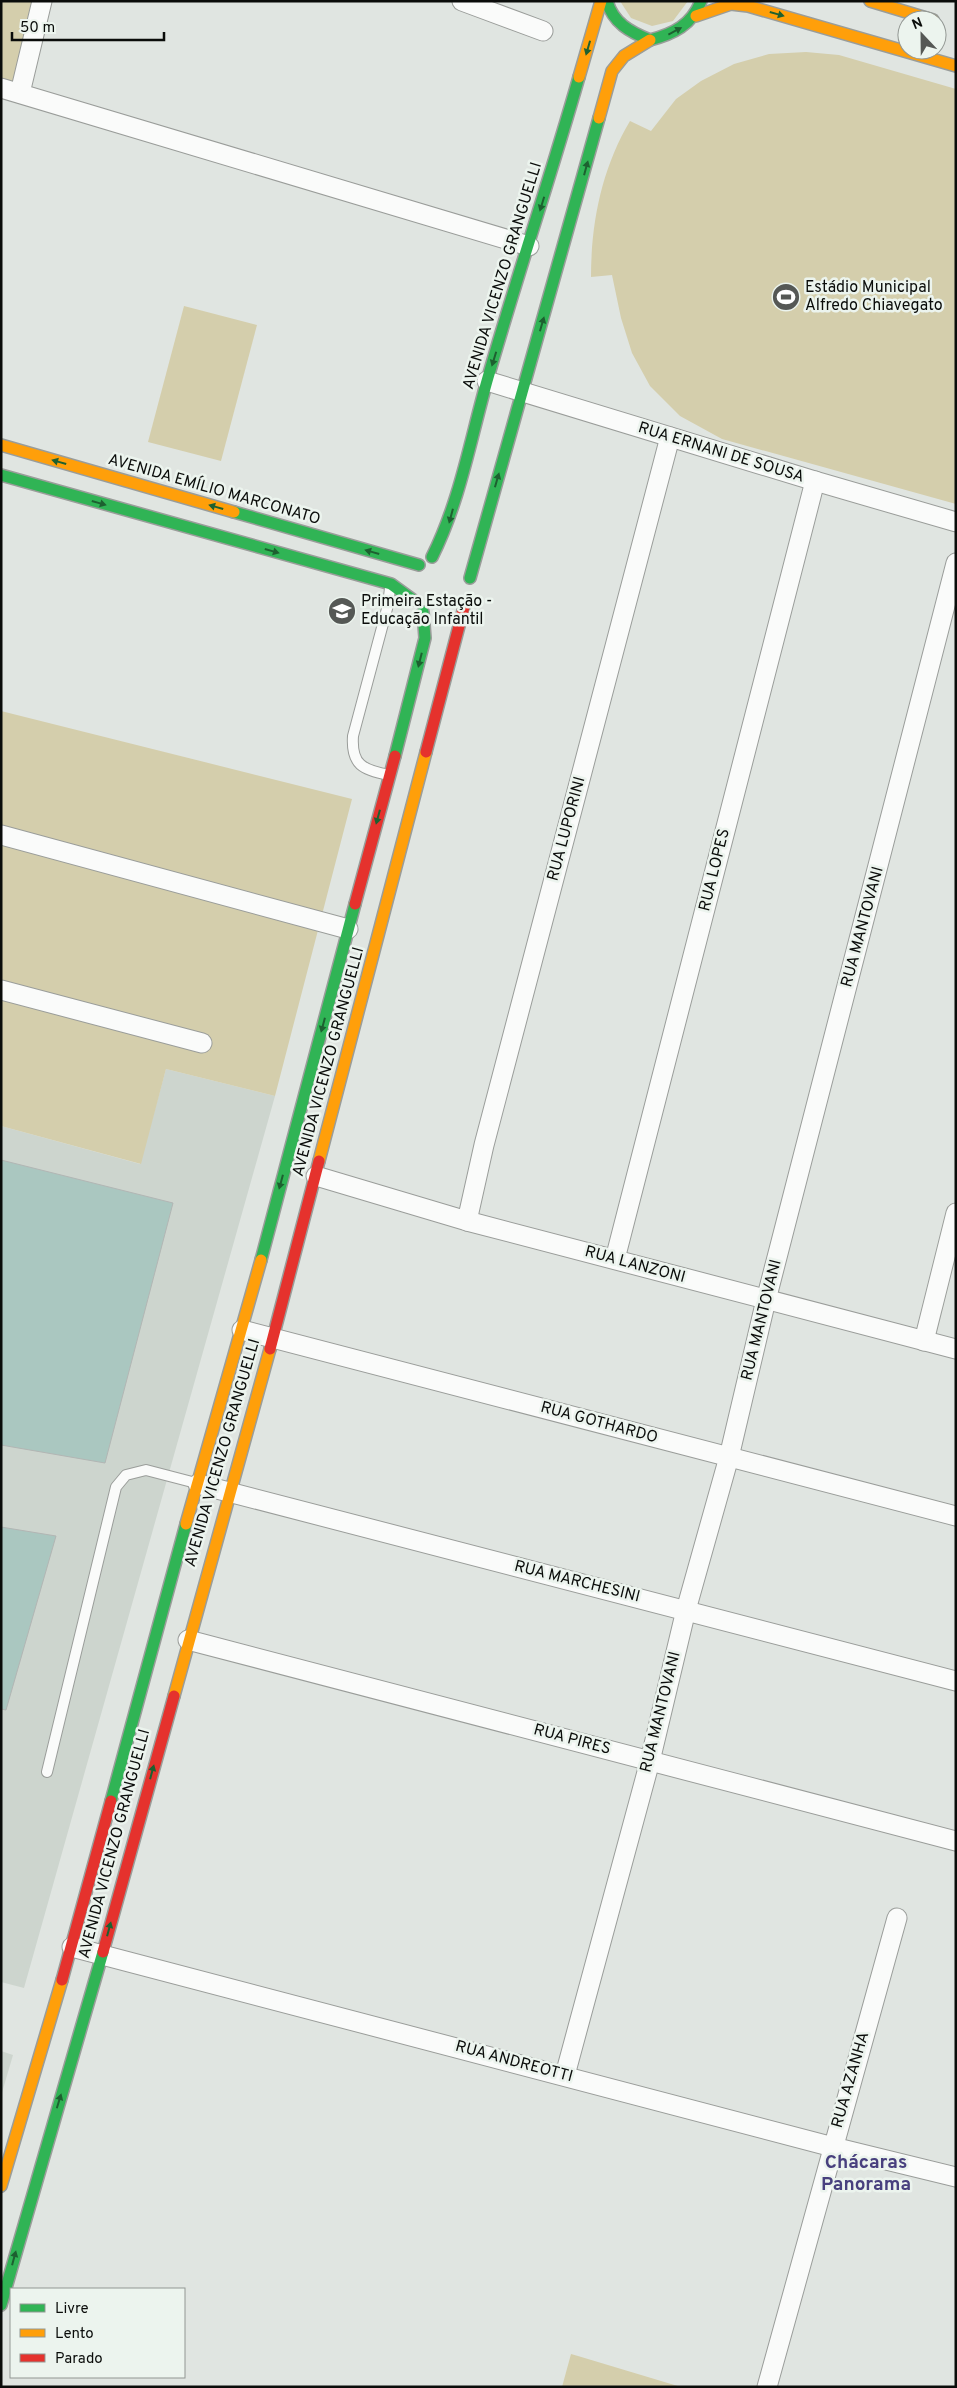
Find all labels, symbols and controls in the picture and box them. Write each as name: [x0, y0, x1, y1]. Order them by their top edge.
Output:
scale bar: [12, 10, 165, 42]
north arrow: [897, 10, 947, 60]
one-way arrow: [770, 11, 785, 19]
text: N: [910, 15, 926, 34]
text: 50 m: [20, 19, 55, 38]
one-way arrow: [667, 27, 682, 35]
one-way arrow: [584, 41, 592, 56]
street label: AVENIDA VICENZO GRANGUELLI: [459, 160, 547, 392]
one-way arrow: [582, 160, 590, 175]
one-way arrow: [538, 197, 546, 212]
place label: Estádio Municipal Alfredo Chiavegato: [805, 278, 943, 316]
sports icon: Estádio Municipal Alfredo Chiavegato: [771, 282, 801, 312]
one-way arrow: [538, 316, 546, 331]
one-way arrow: [490, 352, 497, 367]
street label: RUA ERNANI DE SOUSA: [636, 418, 807, 488]
street label: AVENIDA EMÍLIO MARCONATO: [105, 448, 323, 530]
one-way arrow: [52, 458, 67, 466]
one-way arrow: [494, 473, 502, 488]
one-way arrow: [91, 499, 106, 507]
one-way arrow: [208, 503, 223, 511]
one-way arrow: [446, 508, 454, 523]
one-way arrow: [265, 548, 280, 556]
one-way arrow: [364, 548, 379, 556]
place label: Primeira Estação - Educação Infantil: [361, 592, 492, 630]
school or university icon: Primeira Estação - Educação Infantil: [327, 596, 357, 626]
one-way arrow: [416, 653, 424, 668]
street label: RUA LUPORINI: [543, 775, 591, 883]
one-way arrow: [374, 810, 382, 825]
street label: RUA LOPES: [695, 827, 735, 913]
street label: RUA MANTOVANI: [837, 865, 889, 989]
street label: AVENIDA VICENZO GRANGUELLI: [289, 945, 369, 1179]
one-way arrow: [319, 1018, 327, 1033]
one-way arrow: [277, 1175, 285, 1190]
street label: RUA LANZONI: [583, 1242, 687, 1288]
street label: RUA MANTOVANI: [737, 1257, 787, 1383]
street label: AVENIDA VICENZO GRANGUELLI: [181, 1336, 265, 1570]
street label: RUA GOTHARDO: [538, 1398, 660, 1448]
street label: RUA MARCHESINI: [512, 1557, 642, 1607]
street label: RUA MANTOVANI: [636, 1649, 686, 1775]
street label: RUA PIRES: [531, 1720, 613, 1760]
street label: AVENIDA VICENZO GRANGUELLI: [75, 1727, 155, 1961]
one-way arrow: [148, 1764, 156, 1779]
one-way arrow: [105, 1921, 113, 1936]
street label: RUA AZANHA: [828, 2030, 874, 2130]
street label: RUA ANDREOTTI: [453, 2037, 575, 2087]
one-way arrow: [56, 2094, 64, 2109]
district label: Chácaras Panorama: [821, 2151, 911, 2197]
one-way arrow: [10, 2250, 18, 2265]
legend: [10, 2288, 185, 2378]
text: Livre: [55, 2300, 89, 2319]
text: Lento: [55, 2325, 94, 2344]
text: Parado: [55, 2350, 103, 2369]

